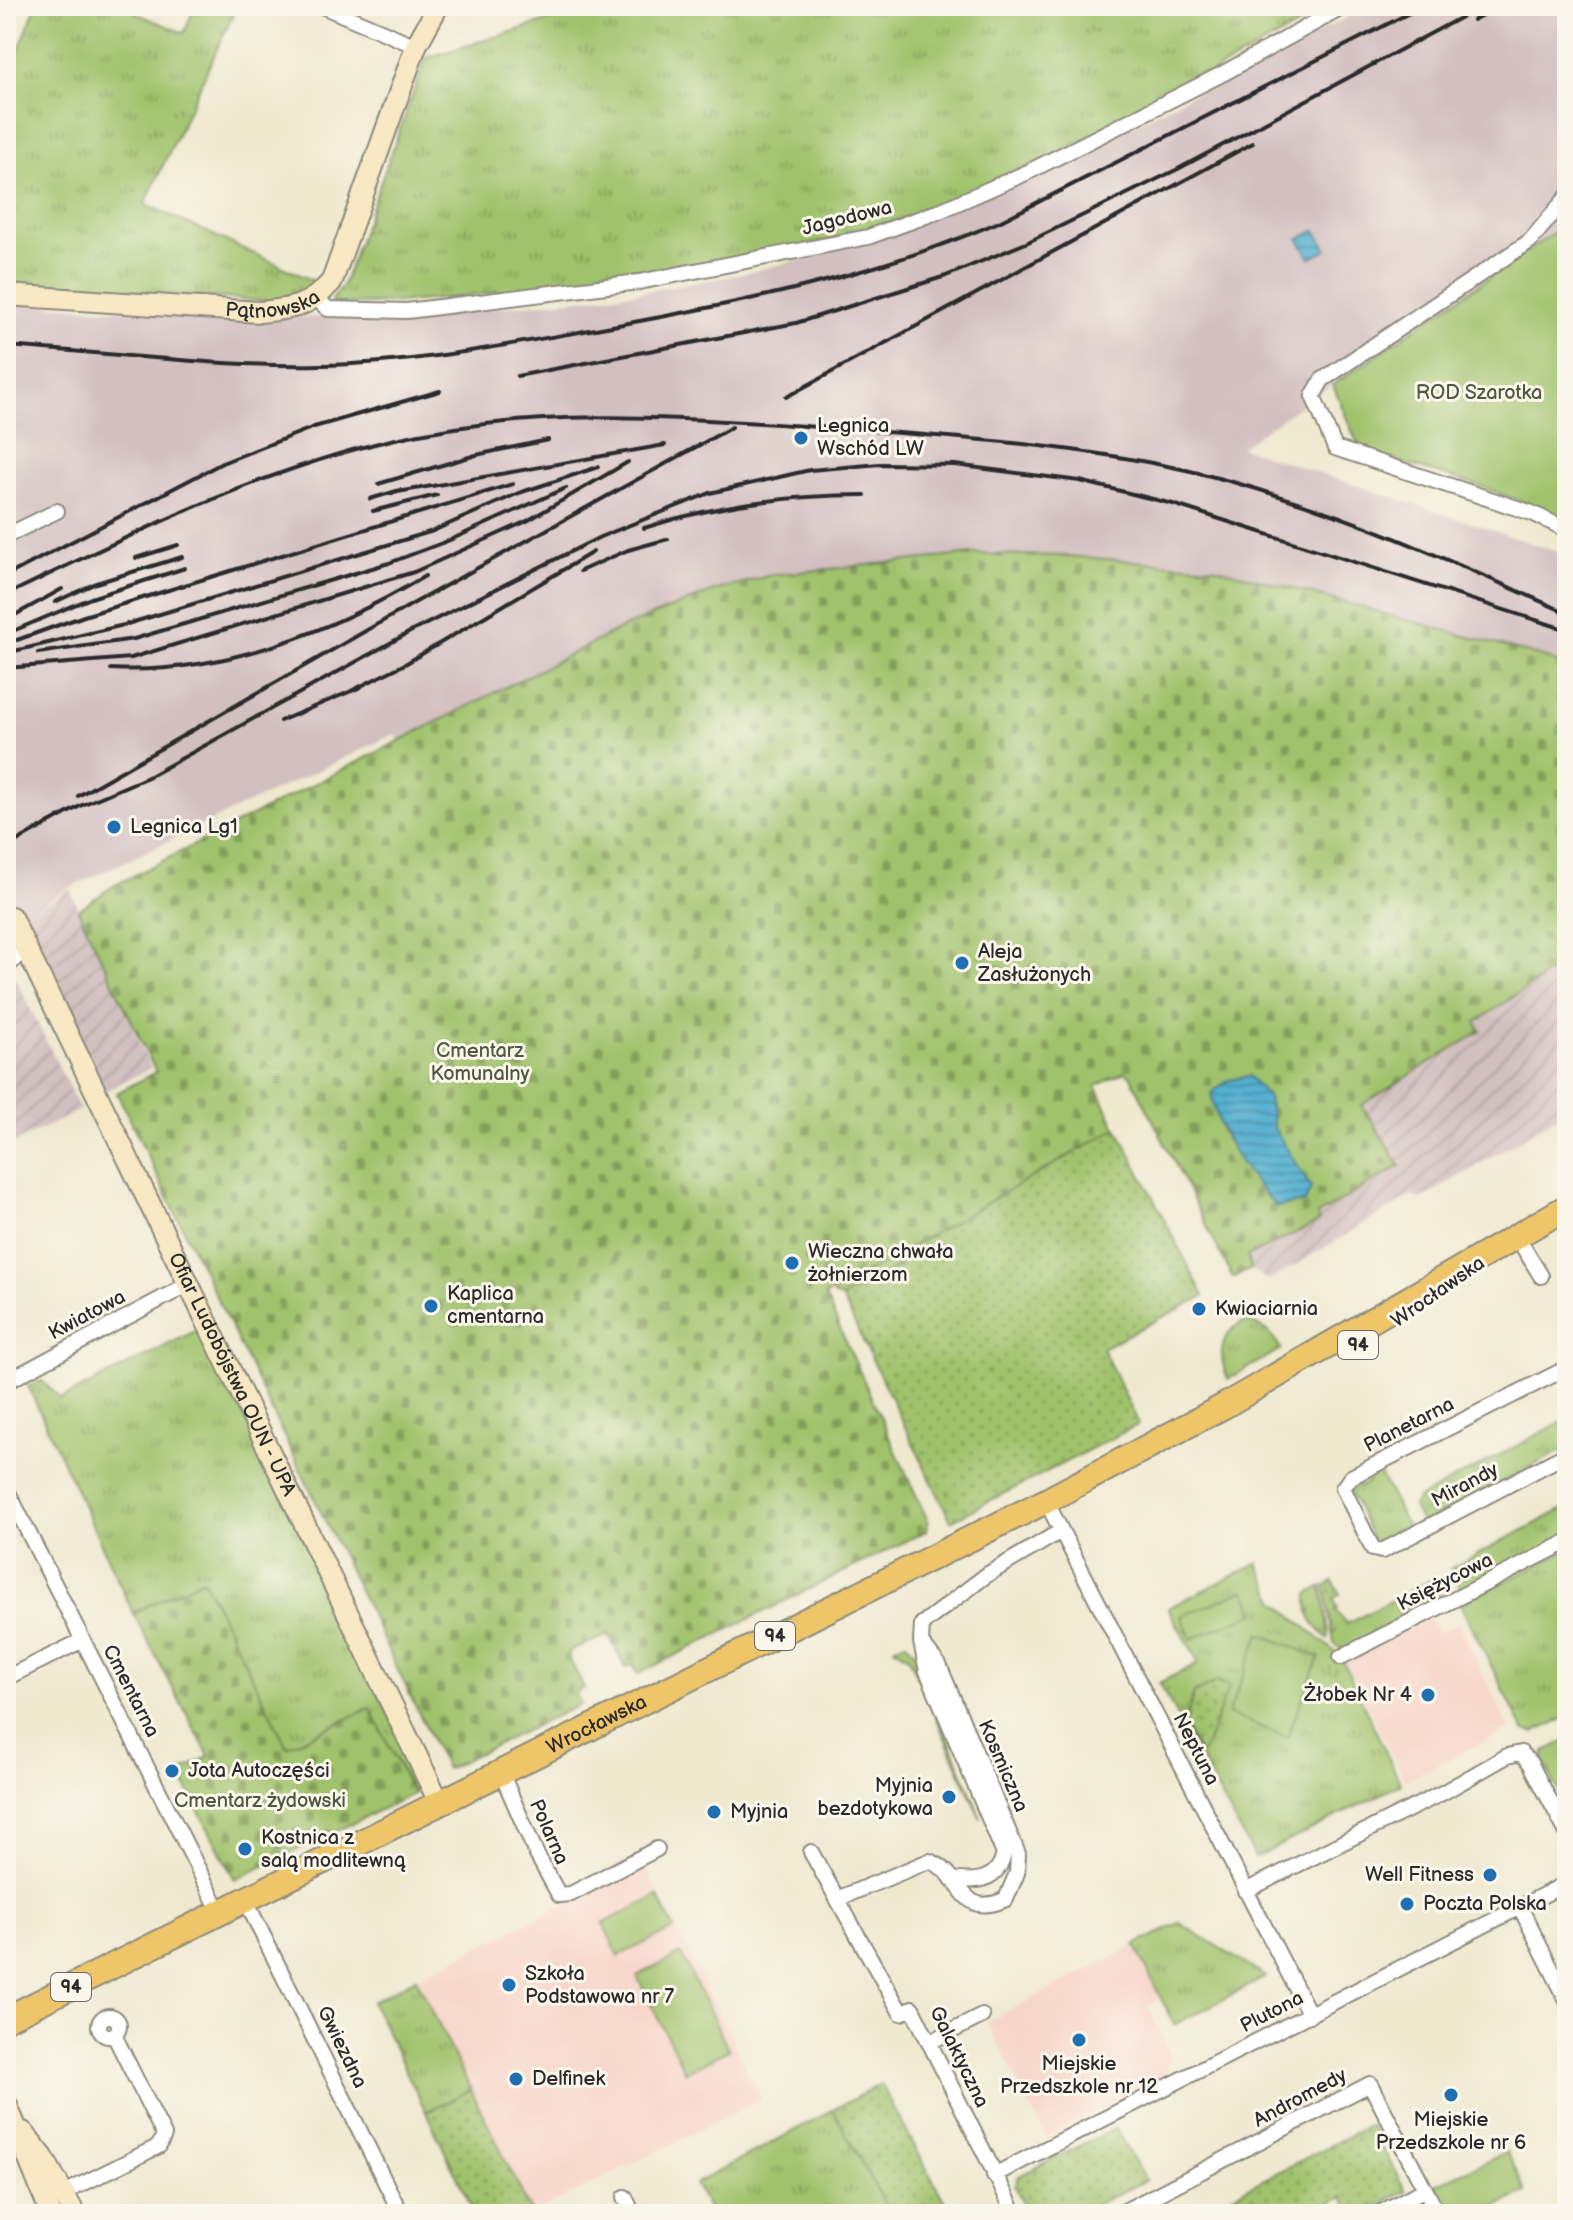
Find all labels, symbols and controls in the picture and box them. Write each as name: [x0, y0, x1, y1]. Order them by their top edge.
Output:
street label: Jagodowa: [800, 195, 894, 241]
street label: Pątnowska: [225, 285, 325, 324]
park label: ROD Szarotka: [1416, 381, 1542, 405]
place label: Legnica Wschód LW: [817, 414, 924, 461]
marker: Legnica Wschód LW: [792, 429, 810, 447]
place label: Legnica Lg1: [130, 815, 238, 839]
marker: Legnica Lg1: [105, 818, 123, 836]
place label: Aleja Zasłużonych: [977, 940, 1091, 987]
marker: Aleja Zasłużonych: [953, 954, 971, 972]
park label: Cmentarz Komunalny: [431, 1039, 530, 1086]
place label: Wieczna chwała żołnierzom: [808, 1240, 954, 1287]
street label: Ofiar Ludobójstwa OUN - UPA: [163, 1249, 301, 1500]
street label: Wrocławska: [1387, 1251, 1489, 1333]
marker: Wieczna chwała żołnierzom: [783, 1254, 801, 1272]
place label: Kaplica cmentarna: [447, 1282, 544, 1329]
street label: Kwiatowa: [45, 1285, 129, 1345]
marker: Kaplica cmentarna: [422, 1297, 440, 1315]
place label: Kwiaciarnia: [1215, 1297, 1318, 1321]
marker: Kwiaciarnia: [1190, 1300, 1208, 1318]
road number: 94: [1338, 1331, 1378, 1359]
street label: Planetarna: [1360, 1392, 1458, 1458]
street label: Mirandy: [1428, 1458, 1502, 1512]
street label: Księżycowa: [1393, 1548, 1497, 1616]
road number: 94: [755, 1622, 795, 1650]
street label: Cmentarna: [97, 1641, 165, 1741]
place label: Żłobek Nr 4: [1303, 1682, 1412, 1707]
marker: Żłobek Nr 4: [1419, 1686, 1437, 1704]
street label: Wrocławska: [543, 1690, 651, 1760]
street label: Neptuna: [1168, 1709, 1224, 1789]
street label: Kosmiczna: [973, 1716, 1033, 1816]
place label: Jota Autoczęści: [188, 1759, 330, 1783]
marker: Jota Autoczęści: [163, 1762, 181, 1780]
place label: Myjnia bezdotykowa: [818, 1774, 933, 1821]
marker: Myjnia bezdotykowa: [940, 1788, 958, 1806]
park label: Cmentarz żydowski: [174, 1789, 346, 1813]
street label: Polarna: [524, 1796, 574, 1868]
place label: Myjnia: [730, 1800, 788, 1824]
marker: Myjnia: [705, 1803, 723, 1821]
place label: Kostnica z salą modlitewną: [261, 1826, 406, 1873]
marker: Kostnica z salą modlitewną: [236, 1840, 254, 1858]
place label: Well Fitness: [1365, 1863, 1474, 1887]
marker: Well Fitness: [1481, 1866, 1499, 1884]
place label: Poczta Polska: [1423, 1892, 1547, 1916]
marker: Poczta Polska: [1398, 1895, 1416, 1913]
place label: Szkoła Podstawowa nr 7: [525, 1962, 674, 2009]
road number: 94: [51, 1973, 91, 2001]
marker: Szkoła Podstawowa nr 7: [500, 1976, 518, 1994]
street label: Plutona: [1236, 1986, 1308, 2038]
street label: Gwiezdna: [312, 2002, 372, 2092]
street label: Galaktyczna: [924, 2002, 994, 2112]
marker: Miejskie Przedszkole nr 12: [1070, 2031, 1088, 2049]
place label: Miejskie Przedszkole nr 12: [1000, 2052, 1158, 2099]
street label: Andromedy: [1249, 2063, 1351, 2133]
place label: Delfinek: [532, 2067, 605, 2091]
marker: Delfinek: [507, 2070, 525, 2088]
marker: Miejskie Przedszkole nr 6: [1442, 2086, 1460, 2104]
place label: Miejskie Przedszkole nr 6: [1376, 2108, 1526, 2155]

